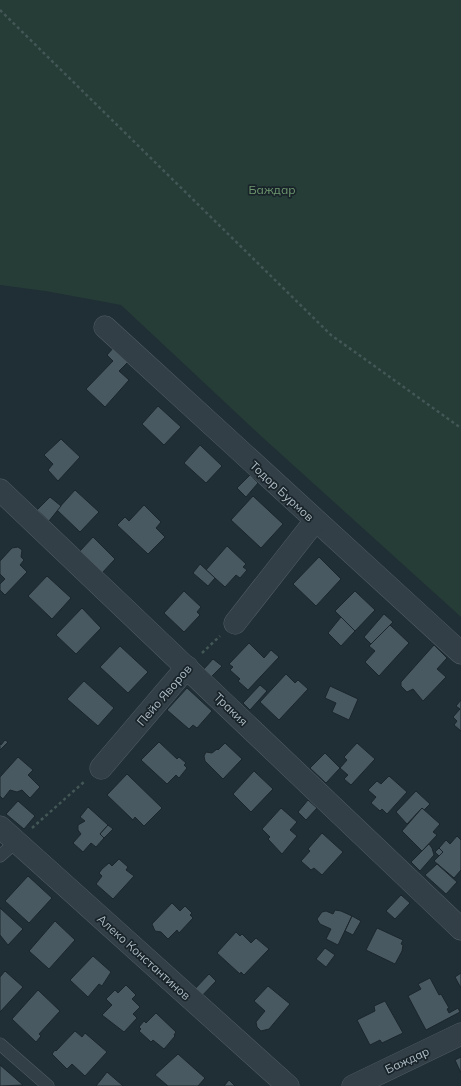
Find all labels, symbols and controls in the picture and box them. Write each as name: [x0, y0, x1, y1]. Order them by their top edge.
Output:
park label: Баждар: [248, 182, 296, 197]
street label: Тодор Бурмов: [247, 458, 317, 525]
street label: Пейо Яворов: [133, 661, 195, 729]
street label: Тракия: [211, 689, 251, 729]
street label: Алеко Константинов: [94, 911, 194, 1003]
street label: Баждар: [382, 1043, 432, 1077]

